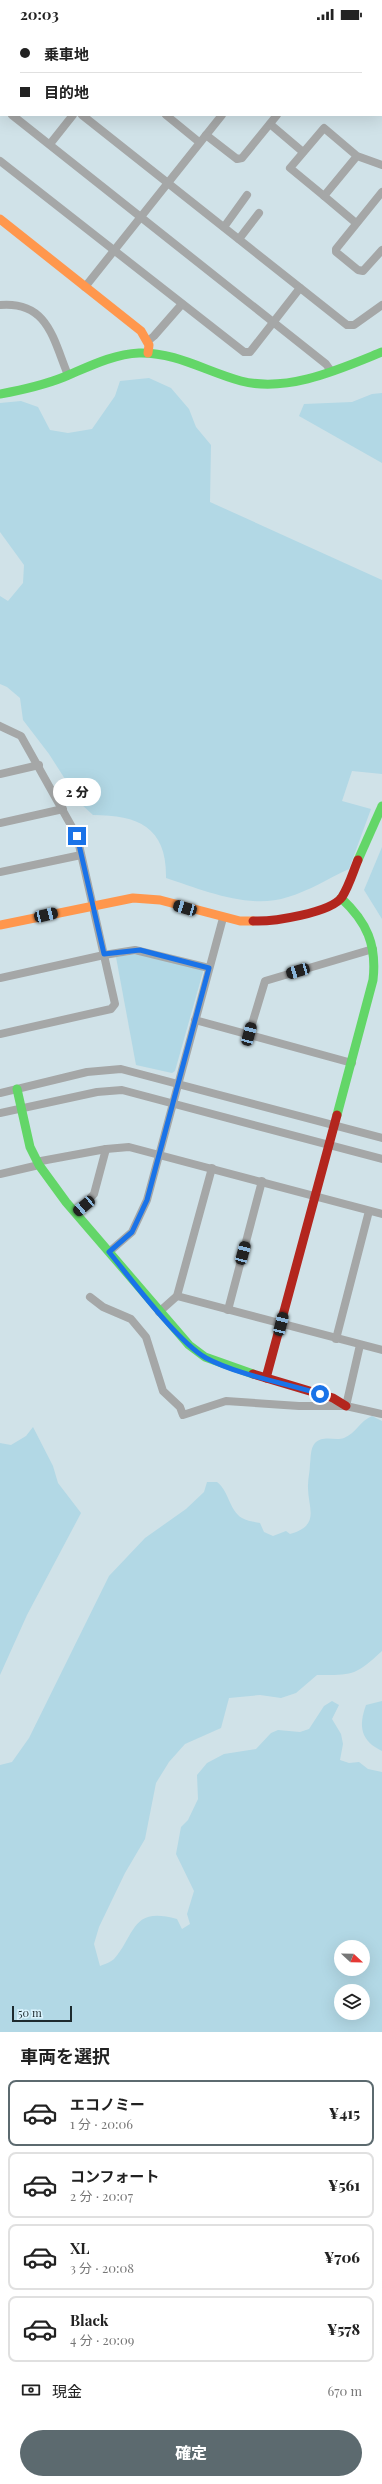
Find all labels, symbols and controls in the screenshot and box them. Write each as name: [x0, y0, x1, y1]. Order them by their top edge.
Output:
text: 20:03: [20, 4, 59, 24]
text: 乗車地: [44, 44, 89, 64]
text: 目的地: [44, 82, 89, 102]
callout: 2 分: [53, 778, 101, 806]
text: 2 分: [66, 783, 88, 800]
route end: [68, 827, 86, 845]
car: [172, 899, 198, 917]
car: [33, 906, 59, 924]
car: [285, 962, 311, 980]
car: [240, 1021, 258, 1047]
car: [71, 1194, 97, 1218]
car: [234, 1240, 252, 1266]
car: [272, 1311, 290, 1337]
route start: [311, 1385, 329, 1403]
north arrow: [334, 1940, 370, 1976]
map controls: [334, 1940, 370, 2020]
button: layers: [334, 1984, 370, 2020]
scale bar: [12, 2004, 72, 2023]
text: 50 m: [18, 2005, 42, 2020]
text: 車両を選択: [20, 2044, 110, 2068]
text: エコノミー: [70, 2094, 145, 2114]
icon: car: [22, 2095, 58, 2131]
text: ¥415: [329, 2103, 360, 2123]
text: 1 分 · 20:06: [70, 2115, 133, 2132]
text: コンフォート: [70, 2166, 160, 2186]
icon: car: [22, 2167, 58, 2203]
text: ¥561: [328, 2175, 360, 2195]
text: 2 分 · 20:07: [70, 2187, 133, 2204]
text: XL: [70, 2238, 90, 2258]
icon: car: [22, 2239, 58, 2275]
text: ¥706: [324, 2247, 360, 2267]
text: 3 分 · 20:08: [70, 2259, 134, 2276]
text: Black: [70, 2310, 109, 2330]
icon: car: [22, 2311, 58, 2347]
text: ¥578: [327, 2319, 360, 2339]
text: 4 分 · 20:09: [70, 2331, 134, 2348]
icon: cash: [20, 2379, 42, 2401]
text: 現金: [52, 2381, 82, 2401]
text: 670 m: [327, 2382, 362, 2399]
button: 確定: [20, 2430, 362, 2476]

